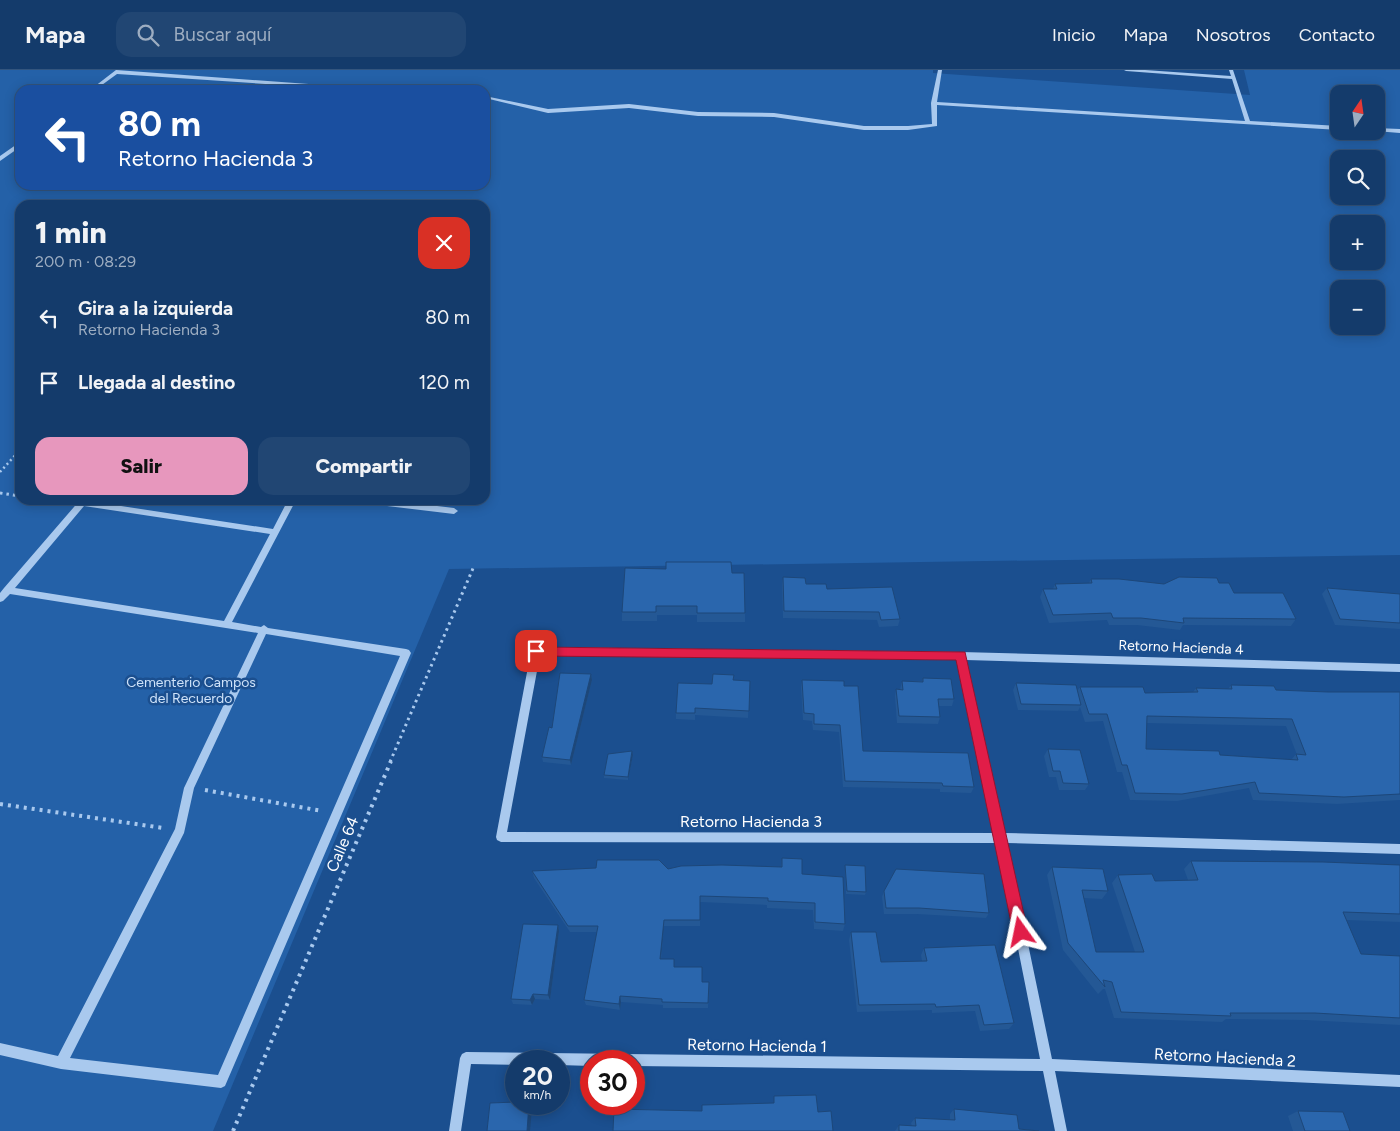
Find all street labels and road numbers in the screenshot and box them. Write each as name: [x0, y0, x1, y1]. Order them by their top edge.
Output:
street label: Retorno Hacienda 4: [1118, 637, 1244, 658]
street label: Retorno Hacienda 3: [680, 812, 822, 831]
street label: Calle 64: [322, 814, 363, 875]
street label: Retorno Hacienda 1: [687, 1035, 827, 1056]
street label: Retorno Hacienda 2: [1153, 1044, 1296, 1071]

